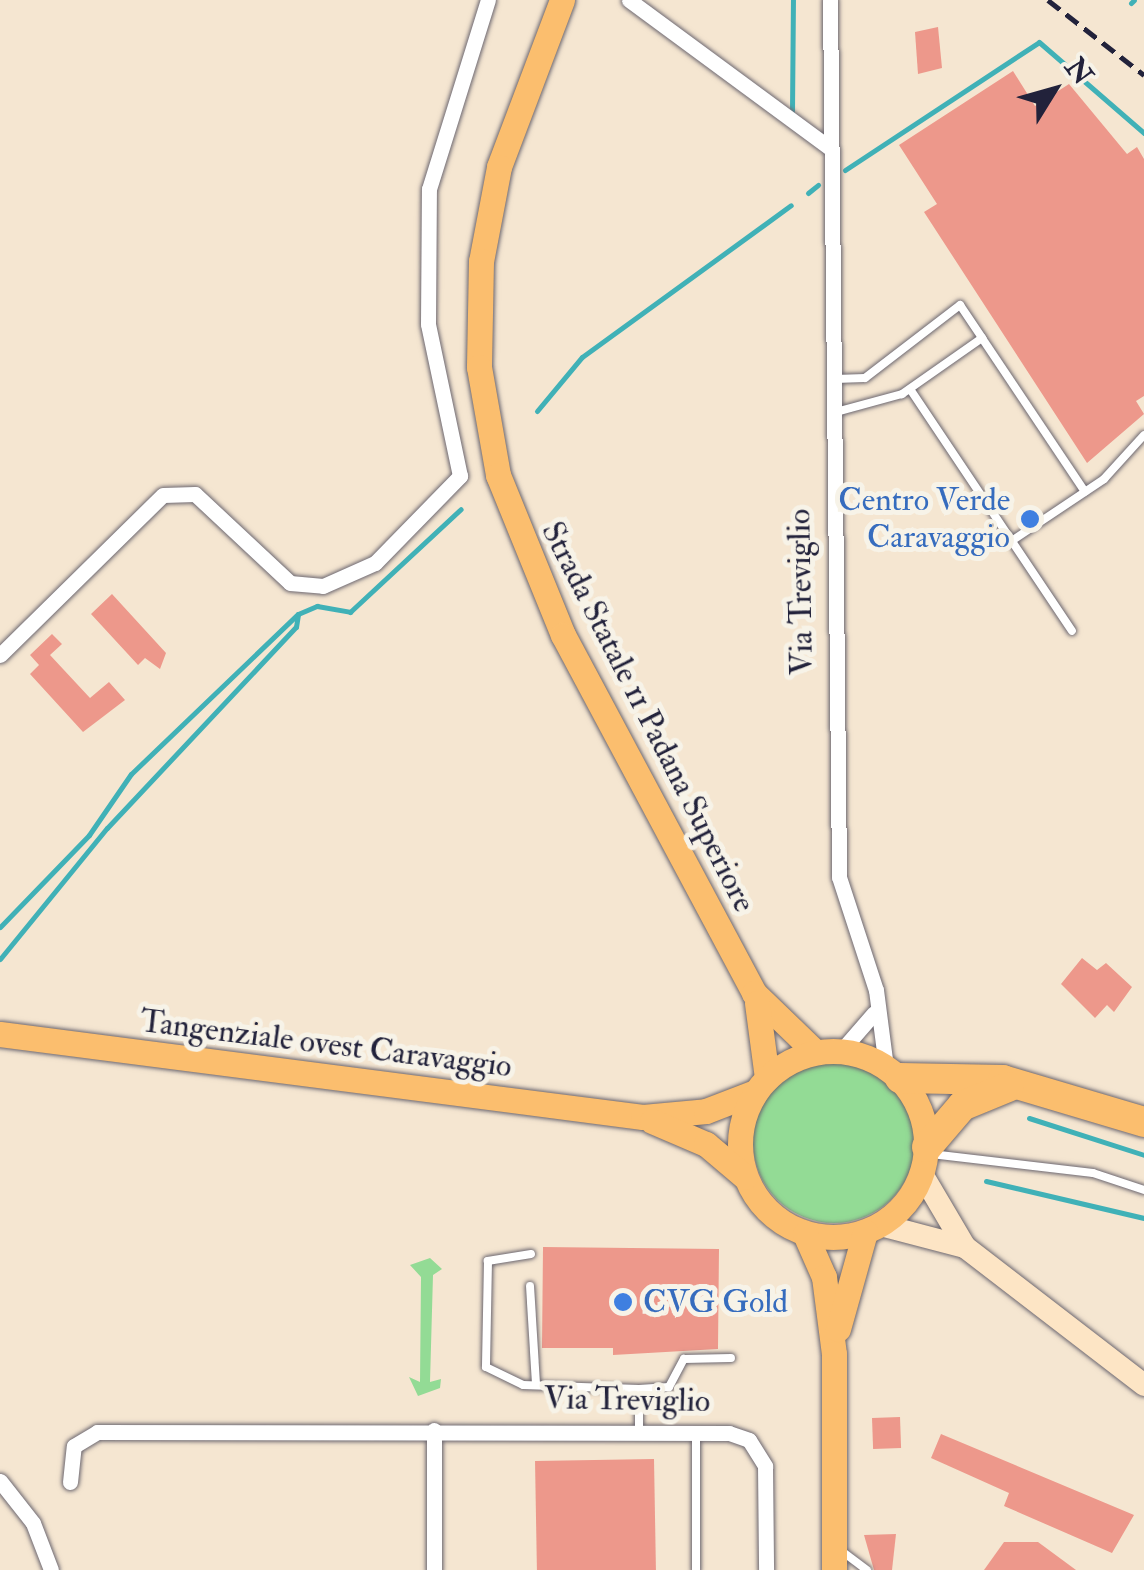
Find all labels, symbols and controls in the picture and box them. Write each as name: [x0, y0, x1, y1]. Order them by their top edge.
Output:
north arrow: [1004, 40, 1104, 140]
text: N: [1057, 51, 1100, 92]
place label: Centro Verde Caravaggio: [838, 482, 1010, 557]
street label: Via Treviglio: [780, 508, 822, 676]
marker: Centro Verde Caravaggio: [1019, 508, 1041, 530]
street label: Strada Statale 11 Padana Superiore: [533, 516, 763, 918]
street label: Tangenziale ovest Caravaggio: [138, 1002, 514, 1086]
place label: CVG Gold: [643, 1283, 788, 1321]
marker: CVG Gold: [612, 1291, 634, 1313]
street label: Via Treviglio: [543, 1379, 711, 1421]

